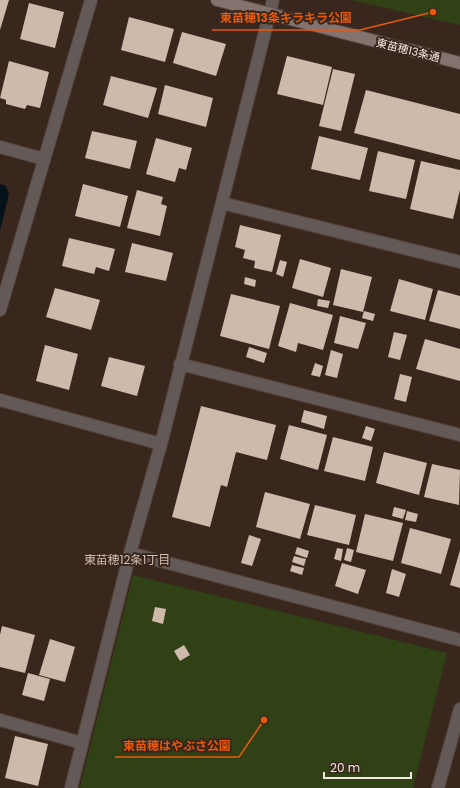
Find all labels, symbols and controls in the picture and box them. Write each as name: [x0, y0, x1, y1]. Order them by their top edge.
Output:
callout: 東苗穂13条キラキラ公園: [212, 6, 360, 30]
text: 東苗穂13条キラキラ公園: [220, 9, 352, 26]
street label: 東苗穂13条通: [375, 34, 441, 66]
district label: 東苗穂12条1丁目: [84, 551, 170, 568]
callout: 東苗穂はやぶさ公園: [115, 733, 239, 757]
text: 東苗穂はやぶさ公園: [123, 737, 231, 754]
scale bar: [324, 754, 411, 780]
text: 20 m: [330, 759, 360, 776]

